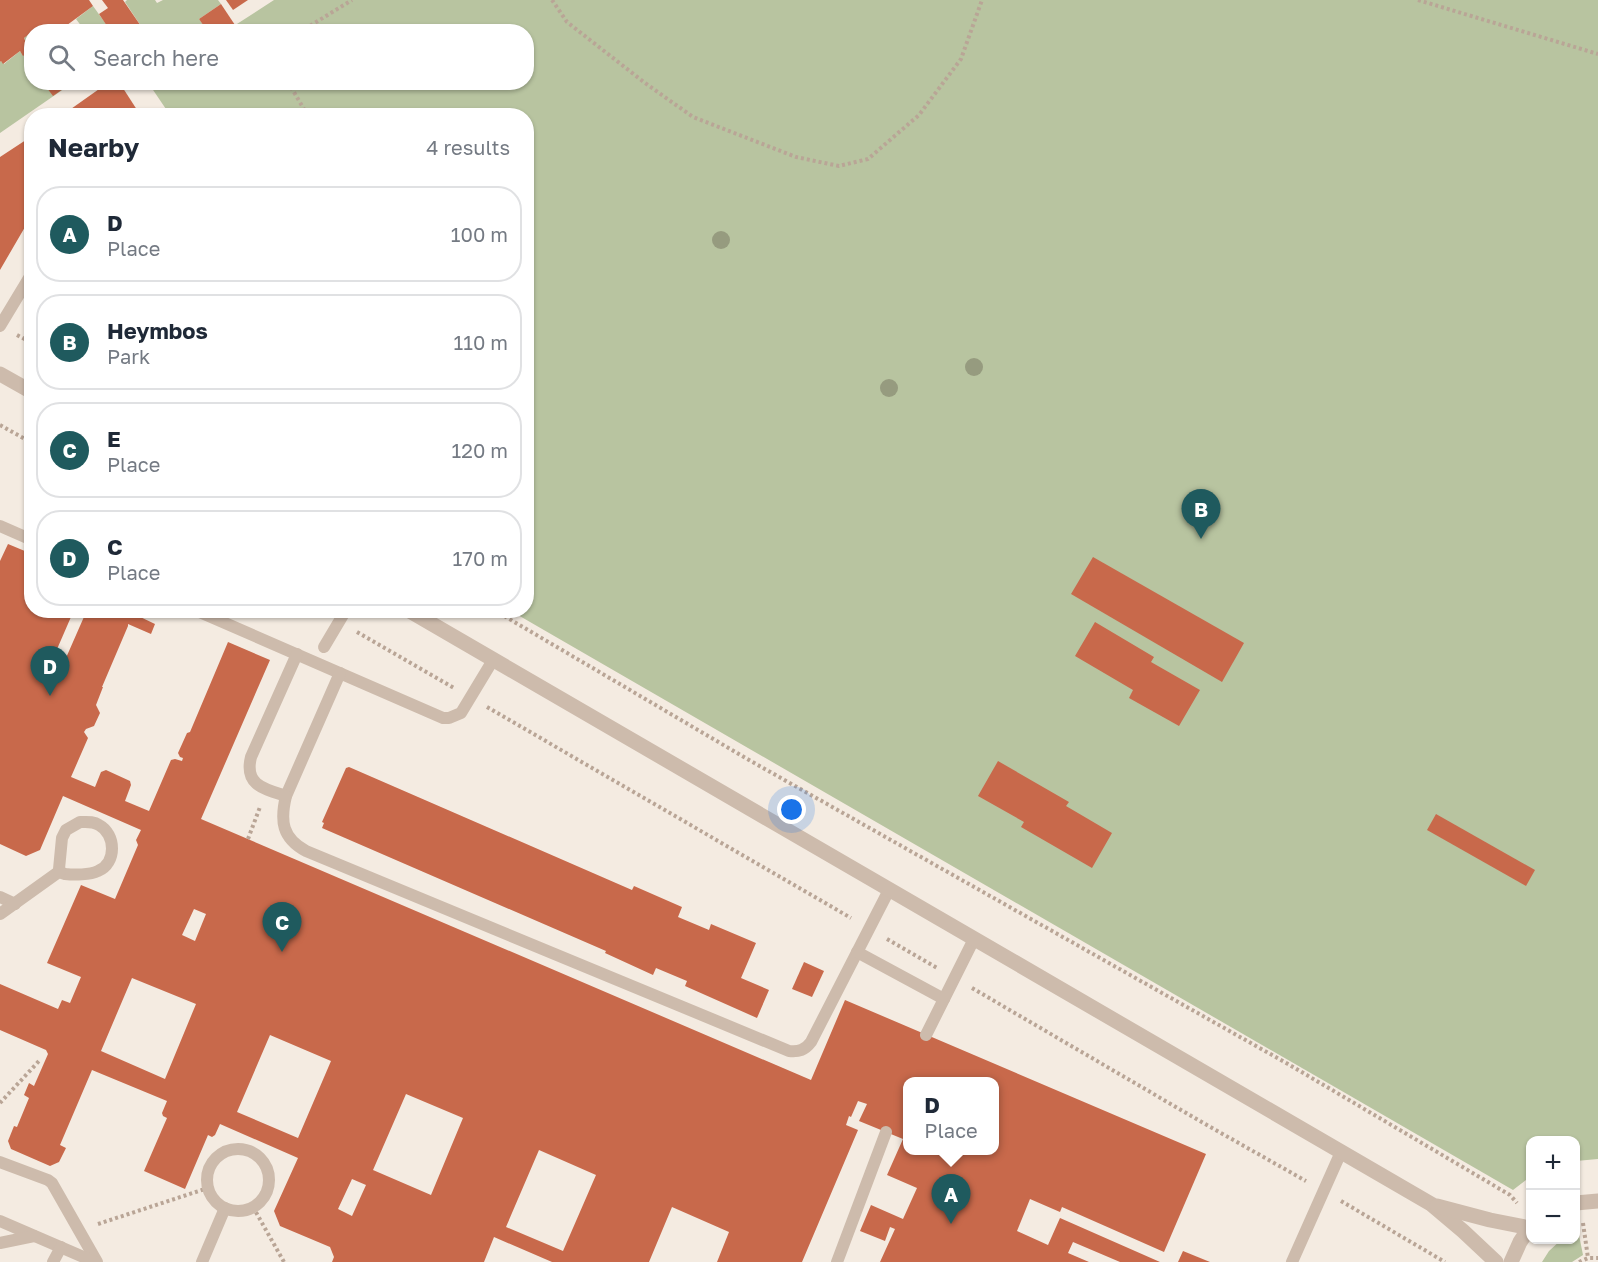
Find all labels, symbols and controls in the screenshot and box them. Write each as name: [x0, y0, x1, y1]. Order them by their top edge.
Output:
search box: [24, 24, 534, 90]
icon: search: [45, 41, 78, 74]
text: Search here: [93, 44, 219, 71]
text: Nearby: [48, 132, 139, 163]
text: 4 results: [426, 135, 510, 159]
text: D: [107, 209, 123, 236]
text: A: [62, 222, 77, 246]
text: 100 m: [451, 222, 508, 246]
text: Place: [107, 236, 160, 260]
text: Heymbos: [107, 317, 208, 344]
text: B: [62, 330, 77, 354]
text: 110 m: [454, 330, 508, 354]
text: Park: [107, 344, 150, 368]
text: E: [107, 425, 121, 452]
text: C: [62, 438, 77, 462]
text: 120 m: [452, 438, 508, 462]
text: Place: [107, 452, 160, 476]
pin: B: [1182, 490, 1220, 539]
text: C: [107, 533, 123, 560]
text: D: [62, 546, 77, 570]
text: 170 m: [453, 546, 508, 570]
text: Place: [107, 560, 160, 584]
pin: D: [31, 646, 70, 696]
your location: [777, 795, 806, 824]
pin: C: [262, 902, 302, 952]
popup: [903, 1077, 999, 1155]
text: D: [924, 1091, 940, 1118]
text: Place: [924, 1118, 978, 1142]
map controls: [1526, 1136, 1580, 1244]
button: +: [1526, 1136, 1580, 1190]
pin: A: [932, 1174, 970, 1224]
button: −: [1526, 1190, 1580, 1244]

